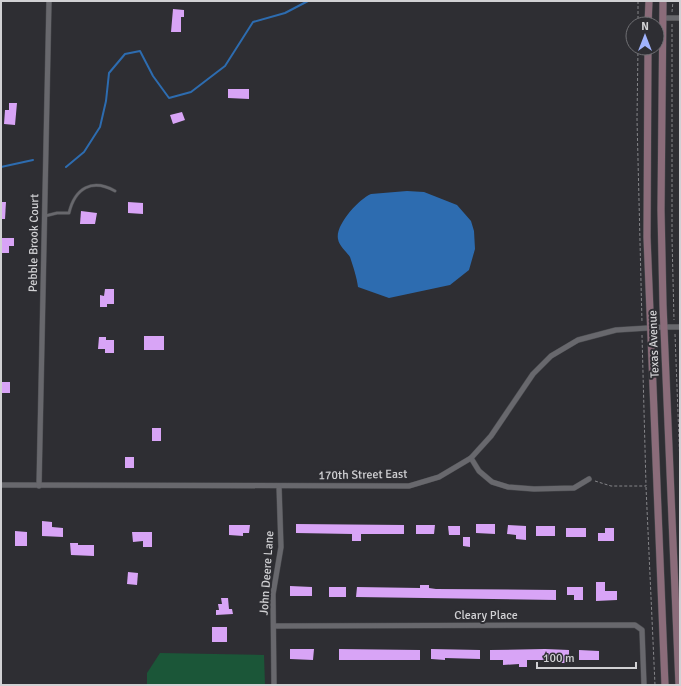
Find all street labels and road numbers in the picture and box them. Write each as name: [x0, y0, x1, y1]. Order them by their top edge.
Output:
street label: Pebble Brook Court: [26, 194, 42, 292]
street label: Texas Avenue: [645, 310, 663, 378]
street label: 170th Street East: [318, 467, 408, 483]
street label: John Deere Lane: [257, 530, 277, 616]
street label: Cleary Place: [454, 608, 518, 623]

